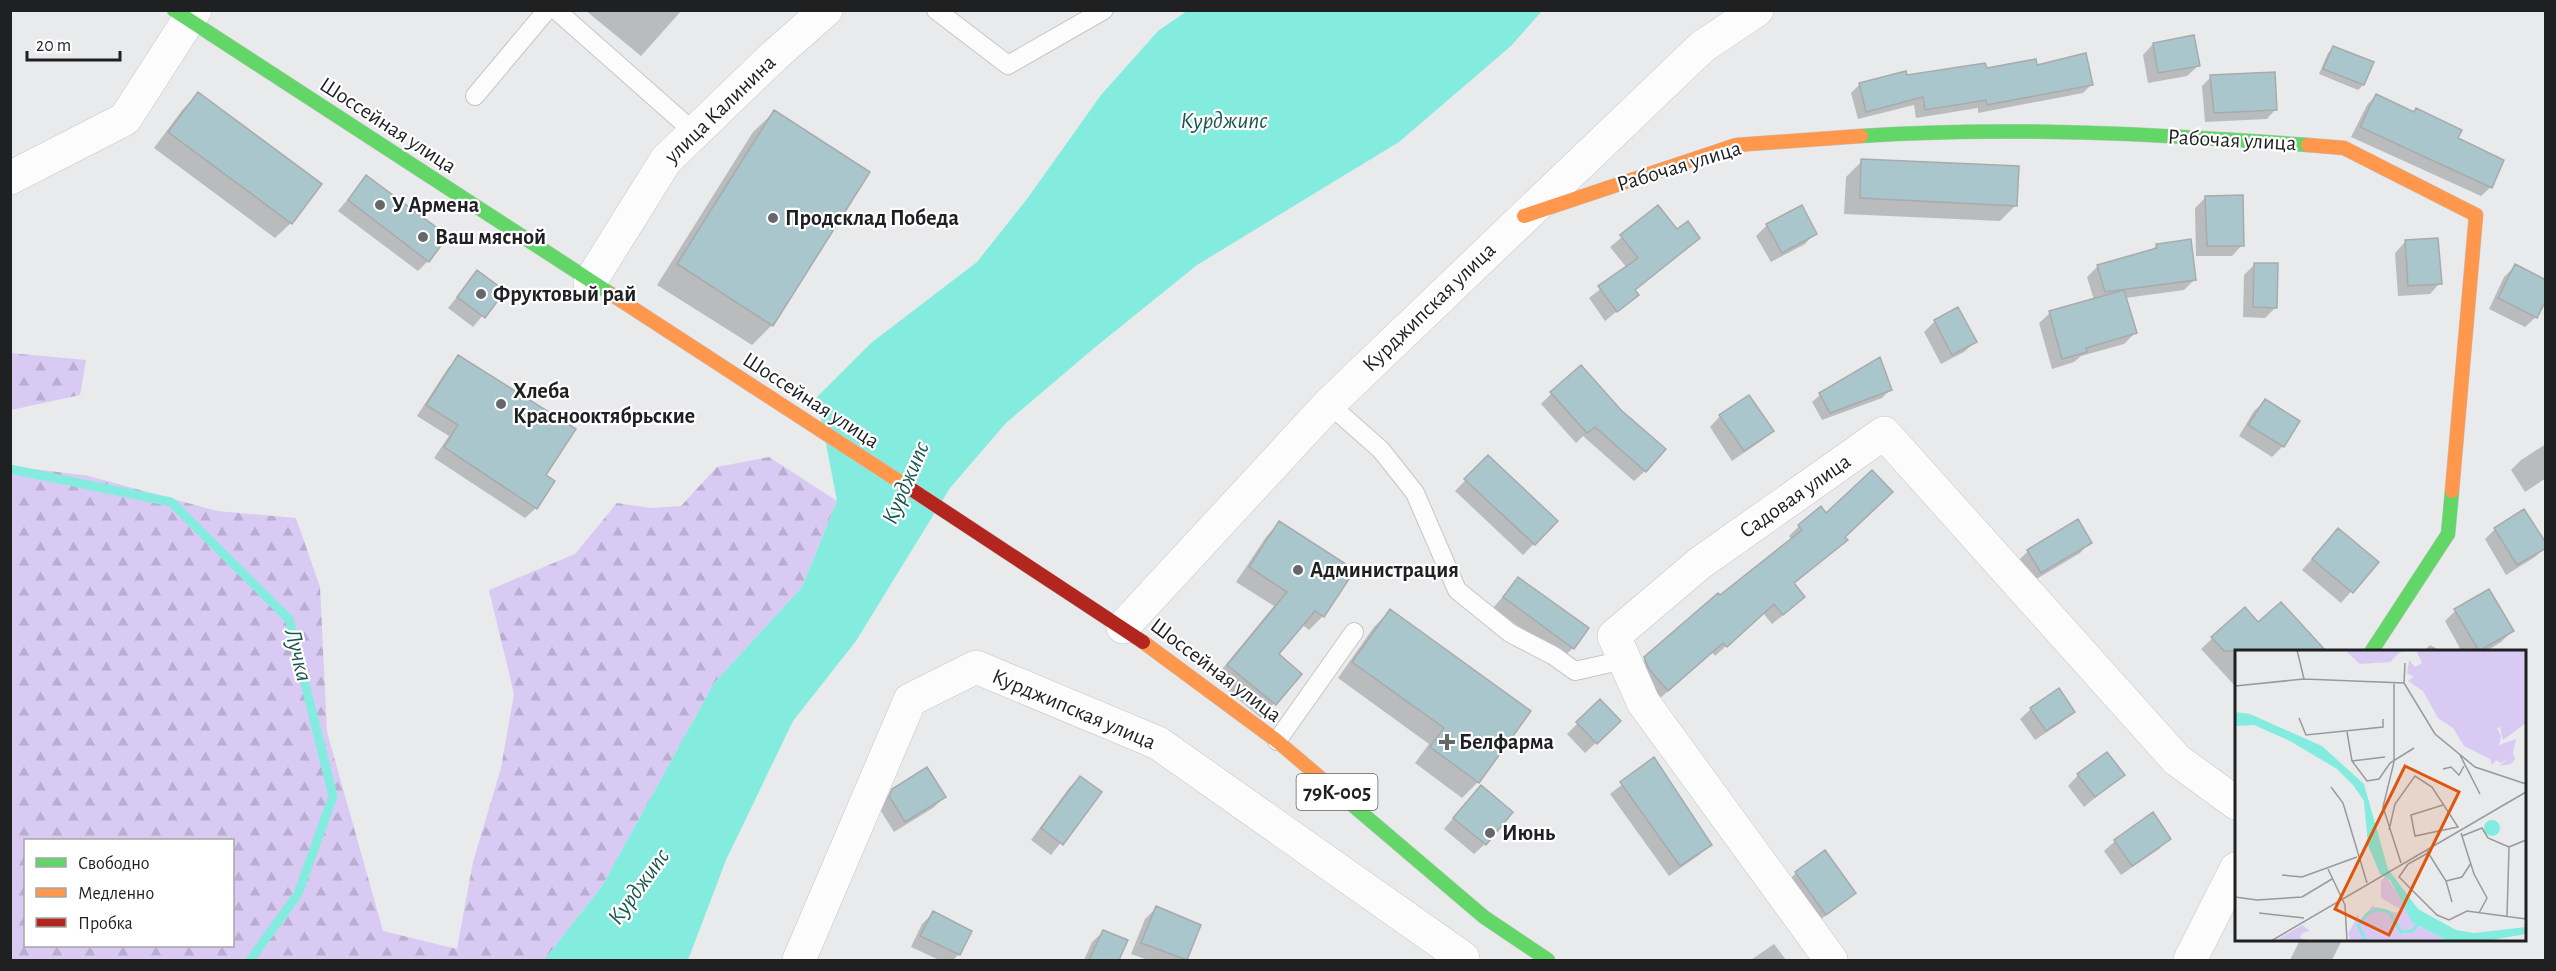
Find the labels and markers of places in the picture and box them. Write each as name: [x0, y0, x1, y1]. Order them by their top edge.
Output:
place label: У Армена: [392, 194, 479, 216]
marker: У Армена: [373, 198, 387, 212]
place label: Продсклад Победа: [785, 207, 959, 229]
marker: Продсклад Победа: [766, 211, 780, 225]
place label: Ваш мясной: [435, 226, 546, 248]
marker: Ваш мясной: [416, 230, 430, 244]
place label: Фруктовый рай: [493, 283, 636, 306]
marker: Фруктовый рай: [474, 287, 488, 301]
place label: Хлеба Краснооктябрьские: [513, 380, 695, 427]
marker: Хлеба Краснооктябрьские: [494, 397, 508, 411]
place label: Администрация: [1310, 559, 1459, 581]
marker: Администрация: [1291, 563, 1305, 577]
place label: Белфарма: [1459, 731, 1554, 753]
marker: Белфарма: [1440, 735, 1454, 749]
place label: Июнь: [1502, 822, 1556, 844]
marker: Июнь: [1483, 826, 1497, 840]

